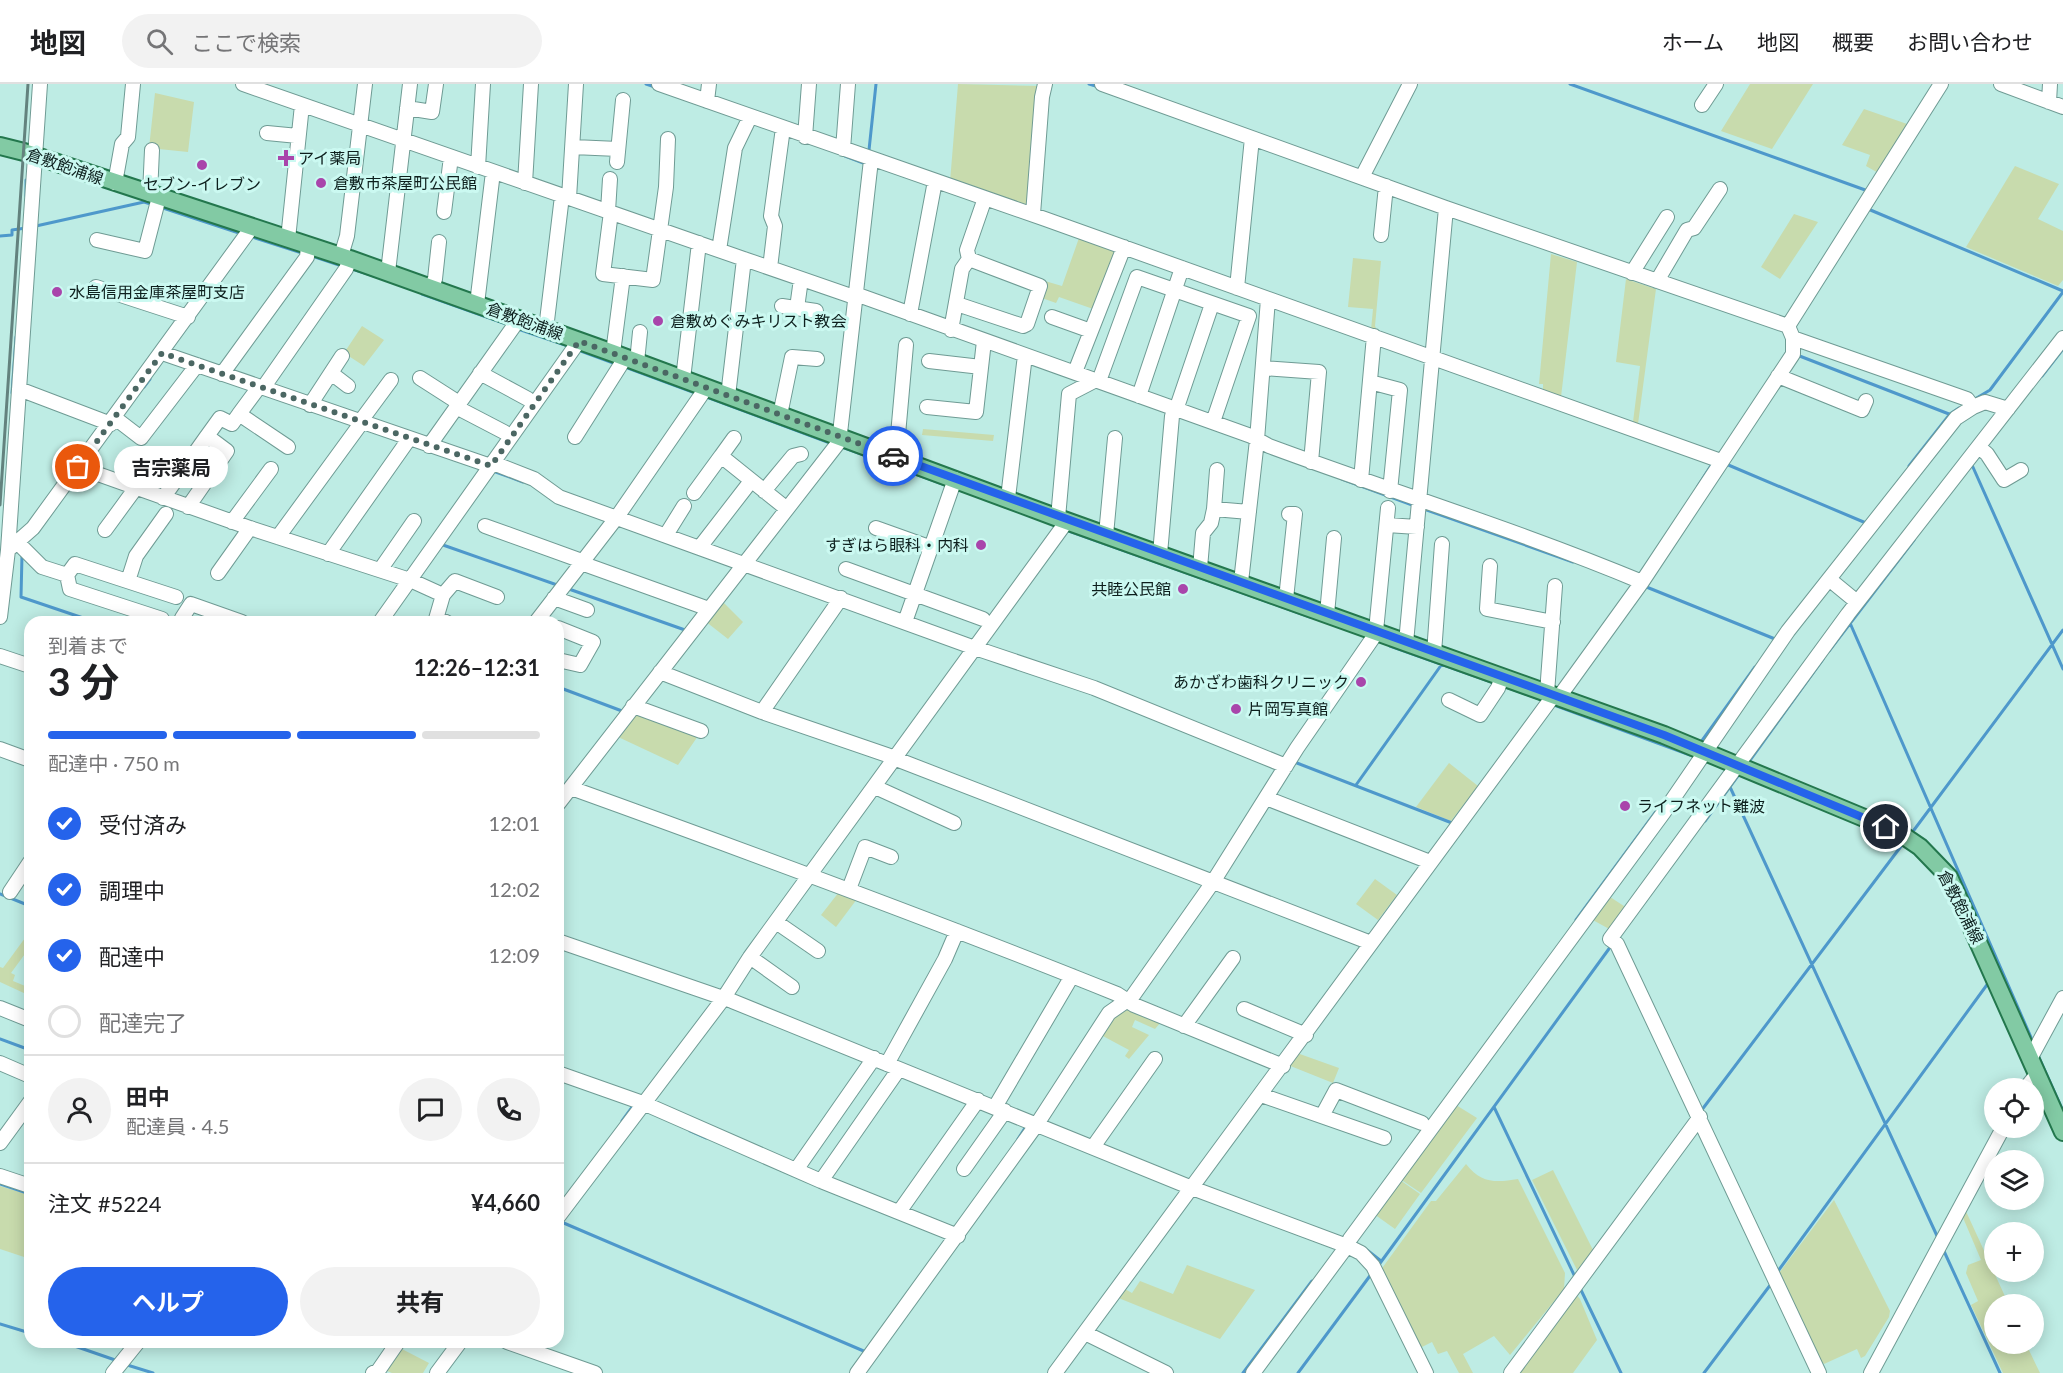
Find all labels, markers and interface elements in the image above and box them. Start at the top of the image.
search box [122,14,542,68]
text: 地図 [30,25,86,59]
icon: search [143,25,176,58]
text: ここで検索 [191,29,301,56]
text: ホーム [1662,29,1724,54]
text: 地図 [1757,29,1799,54]
text: 概要 [1832,29,1874,54]
text: お問い合わせ [1907,29,2033,54]
street label: 倉敷飽浦線 [24,144,106,188]
place label: アイ薬局 [298,148,361,167]
marker: アイ薬局 [279,151,293,165]
marker: セブン-イレブン [195,158,209,172]
place label: 倉敷市茶屋町公民館 [333,173,477,192]
place label: セブン-イレブン [143,174,261,193]
marker: 倉敷市茶屋町公民館 [314,176,328,190]
place label: 水島信用金庫茶屋町支店 [69,282,245,301]
marker: 水島信用金庫茶屋町支店 [50,285,64,299]
street label: 倉敷飽浦線 [484,298,566,343]
place label: 倉敷めぐみキリスト教会 [670,311,846,330]
marker: 倉敷めぐみキリスト教会 [651,314,665,328]
courier [863,426,923,486]
icon: car [877,440,910,473]
pin [52,441,103,492]
callout: 吉宗薬局 [114,446,228,488]
icon: bag [61,450,94,483]
text: 吉宗薬局 [131,455,211,479]
place label: すぎはら眼科・内科 [825,535,969,554]
marker: すぎはら眼科・内科 [974,538,988,552]
place label: 共睦公民館 [1091,579,1171,598]
marker: 共睦公民館 [1176,582,1190,596]
text: 到着まで [48,633,128,657]
text: 12:26–12:31 [414,654,540,681]
text: 3 分 [48,658,119,704]
place label: あかざわ歯科クリニック [1173,672,1349,691]
marker: あかざわ歯科クリニック [1354,675,1368,689]
place label: 片岡写真館 [1248,699,1328,718]
marker: 片岡写真館 [1229,702,1243,716]
text: 配達中 · 750 m [48,751,180,775]
place label: ライフネット難波 [1637,796,1765,815]
marker: ライフネット難波 [1618,799,1632,813]
pin [1860,801,1911,852]
icon: check [48,807,81,840]
icon: home [1869,810,1902,843]
text: 受付済み [99,811,187,838]
text: 12:01 [489,811,540,835]
street label: 倉敷飽浦線 [1935,867,1988,947]
icon: check [48,873,81,906]
text: 調理中 [99,877,165,904]
text: 12:02 [489,877,540,901]
icon: check [48,939,81,972]
text: 配達中 [99,943,165,970]
text: 12:09 [489,943,540,967]
text: 配達完了 [99,1009,187,1036]
button: person [48,1078,111,1141]
button: chat [399,1078,462,1141]
button: phone [477,1078,540,1141]
map controls [1984,1078,2044,1354]
button: locate [1984,1078,2044,1138]
text: 田中 [126,1083,170,1110]
text: 配達員 · 4.5 [126,1114,229,1138]
button: layers [1984,1150,2044,1210]
text: ¥4,660 [471,1189,540,1216]
text: 注文 #5224 [48,1190,161,1217]
button: + [1984,1222,2044,1282]
button: ヘルプ [48,1267,288,1336]
button: 共有 [300,1267,540,1336]
button: − [1984,1294,2044,1354]

